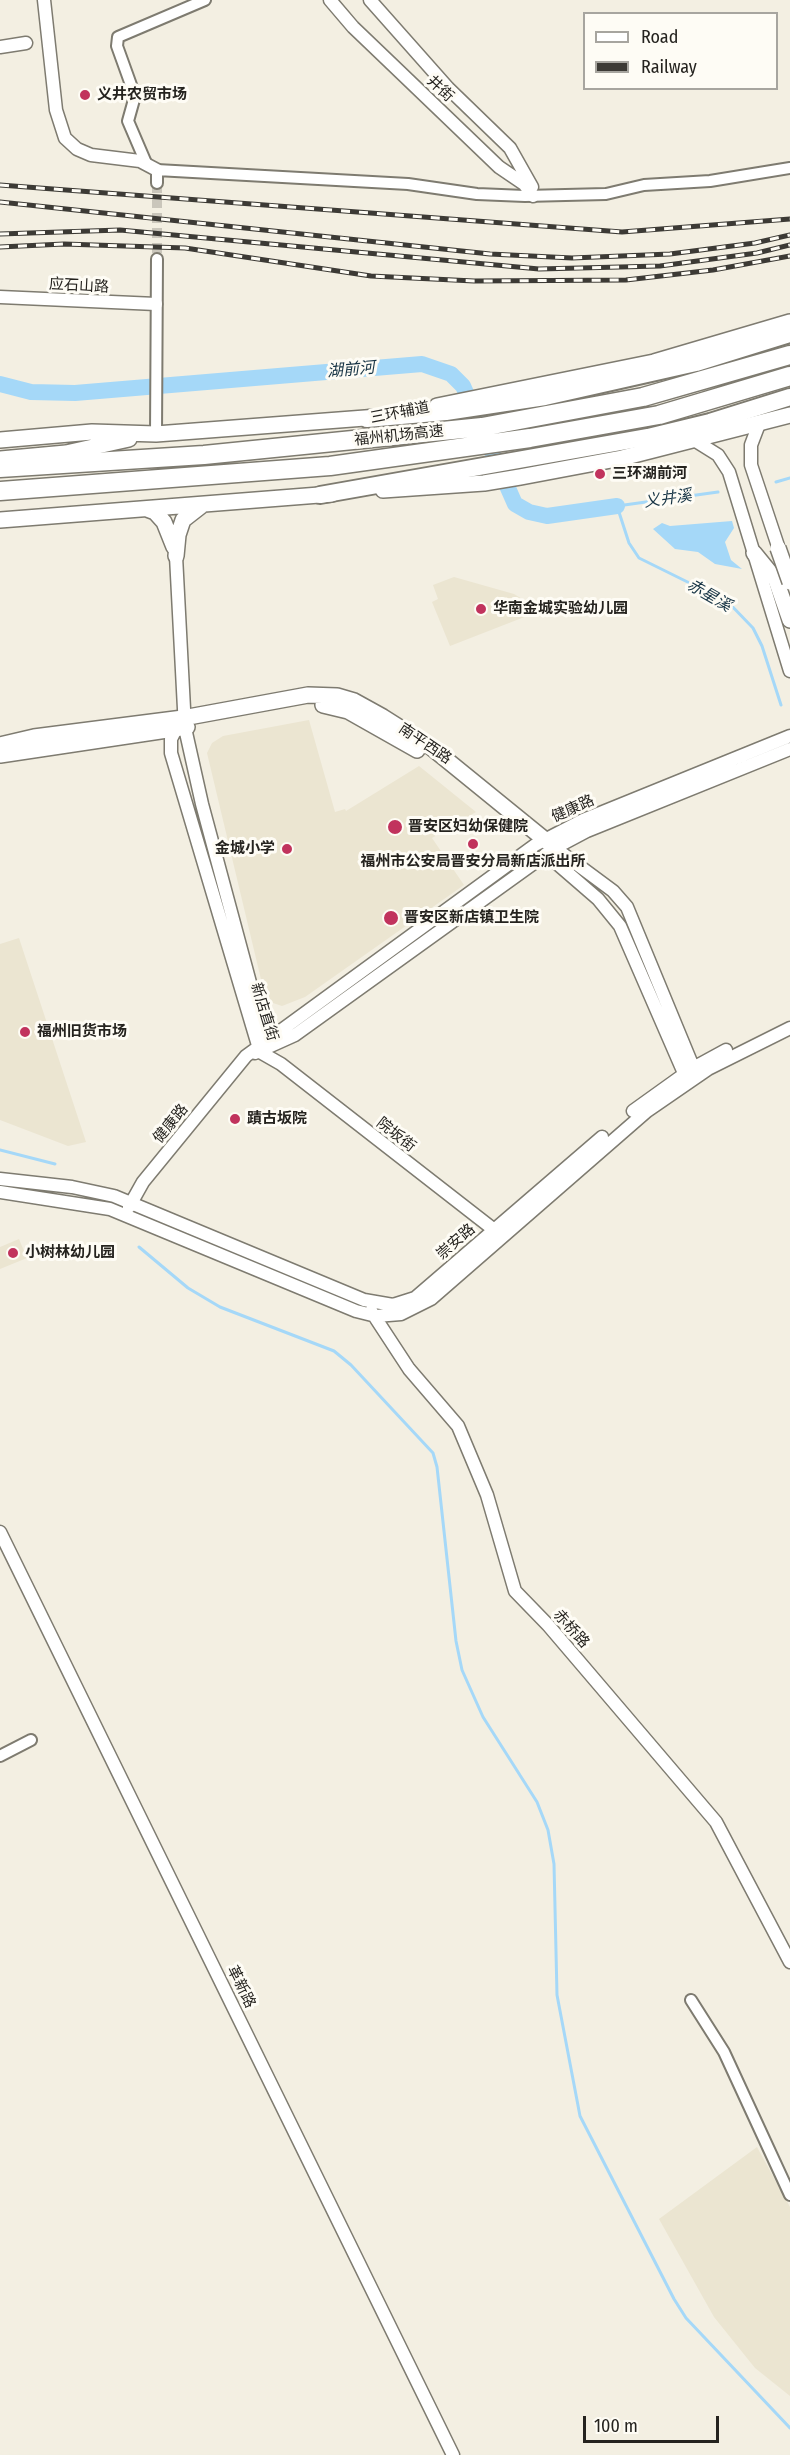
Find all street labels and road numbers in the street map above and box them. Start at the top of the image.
street label: 井街 [423,72,457,106]
street label: 应石山路 [49,275,109,297]
street label: 三环辅道 [369,398,431,428]
street label: 福州机场高速 [353,422,445,450]
street label: 南平西路 [395,720,455,768]
street label: 健康路 [549,792,597,826]
street label: 新店直街 [247,981,281,1043]
street label: 健康路 [150,1101,192,1147]
street label: 院坂街 [373,1114,419,1156]
street label: 崇安路 [433,1220,479,1264]
street label: 赤桥路 [549,1606,593,1652]
street label: 革新路 [223,1963,259,2011]

